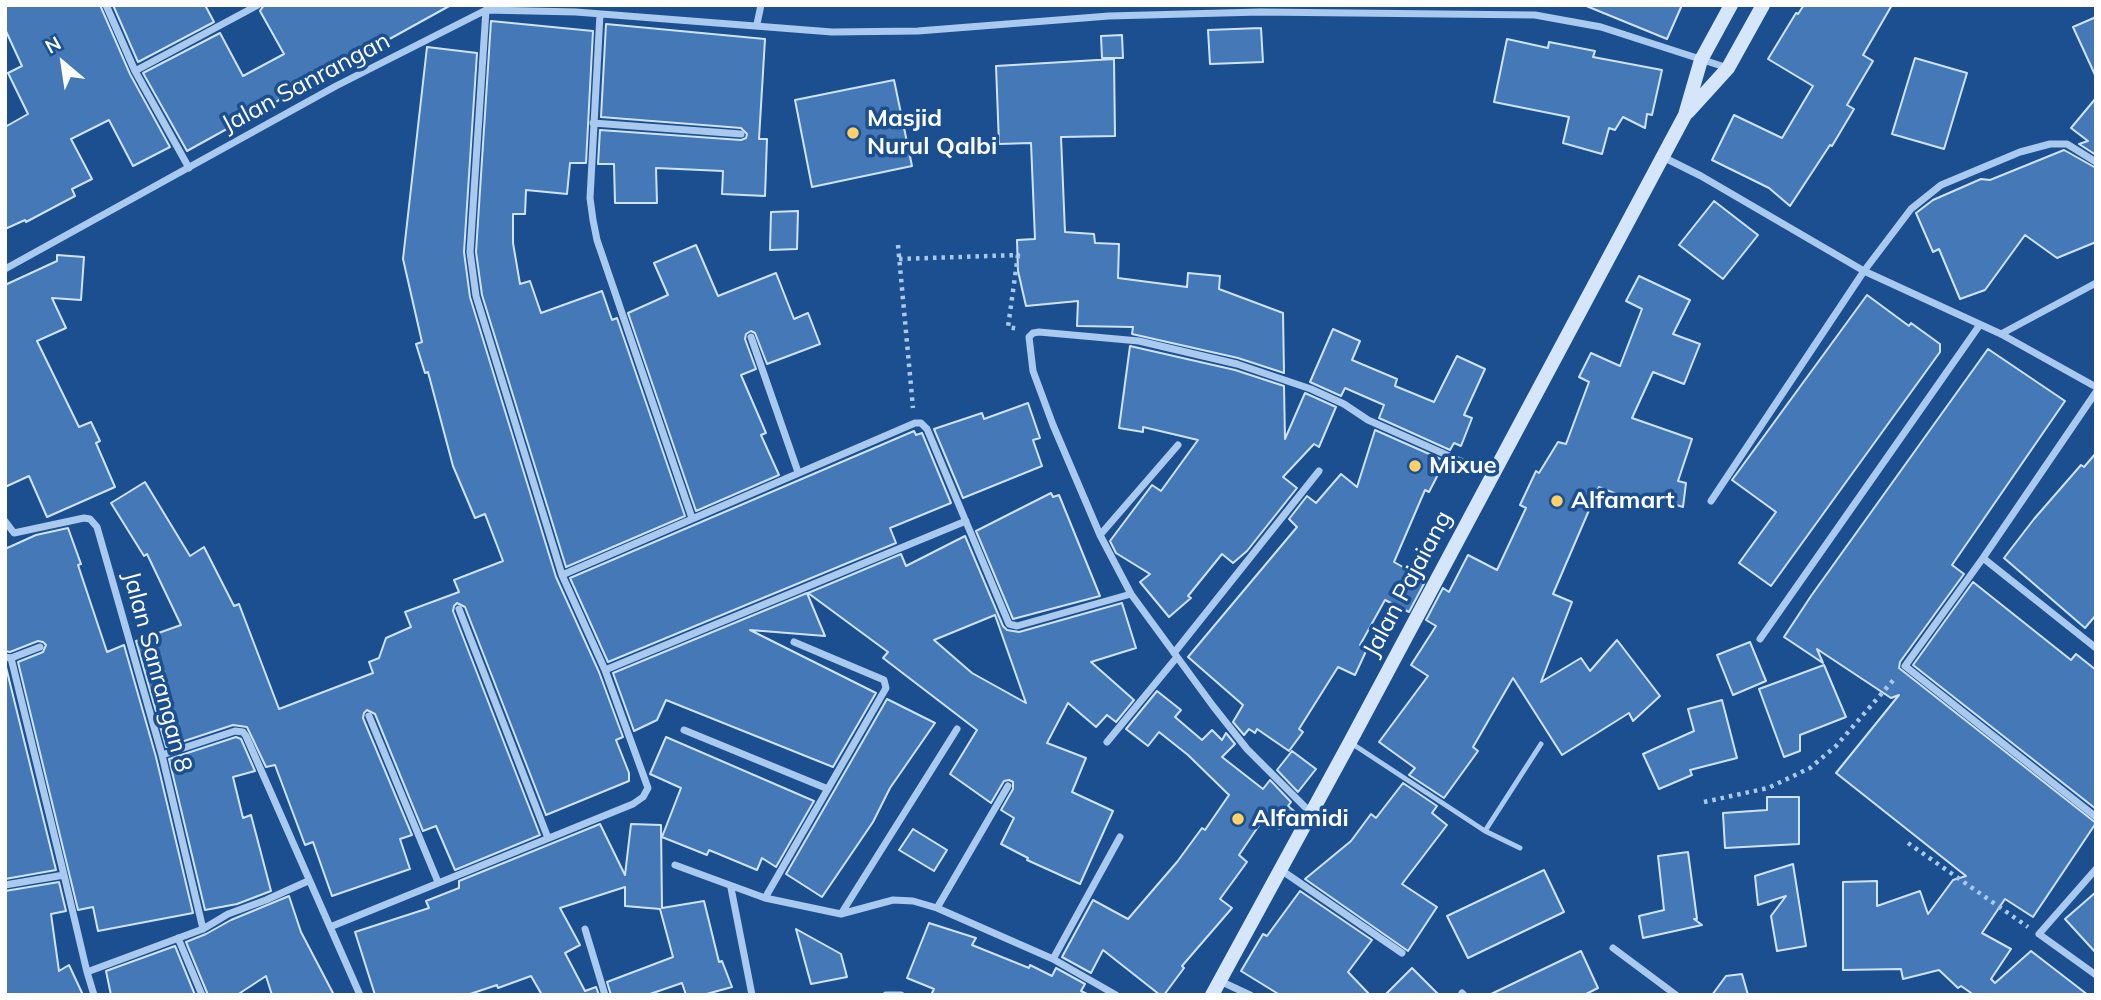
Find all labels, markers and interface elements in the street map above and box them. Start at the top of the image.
street label: Jalan Sanrangan [217,27,395,139]
north arrow [28,28,98,98]
text: N [41,31,65,59]
place label: Masjid Nurul Qalbi [867,105,997,161]
marker: Masjid Nurul Qalbi [845,125,861,141]
place label: Mixue [1429,452,1497,480]
marker: Mixue [1407,458,1423,474]
place label: Alfamart [1571,487,1675,515]
marker: Alfamart [1549,493,1565,509]
street label: Jalan Pajaiang [1358,506,1458,662]
street label: Jalan Sanrangan 8 [116,568,198,776]
place label: Alfamidi [1252,805,1349,833]
marker: Alfamidi [1230,811,1246,827]

